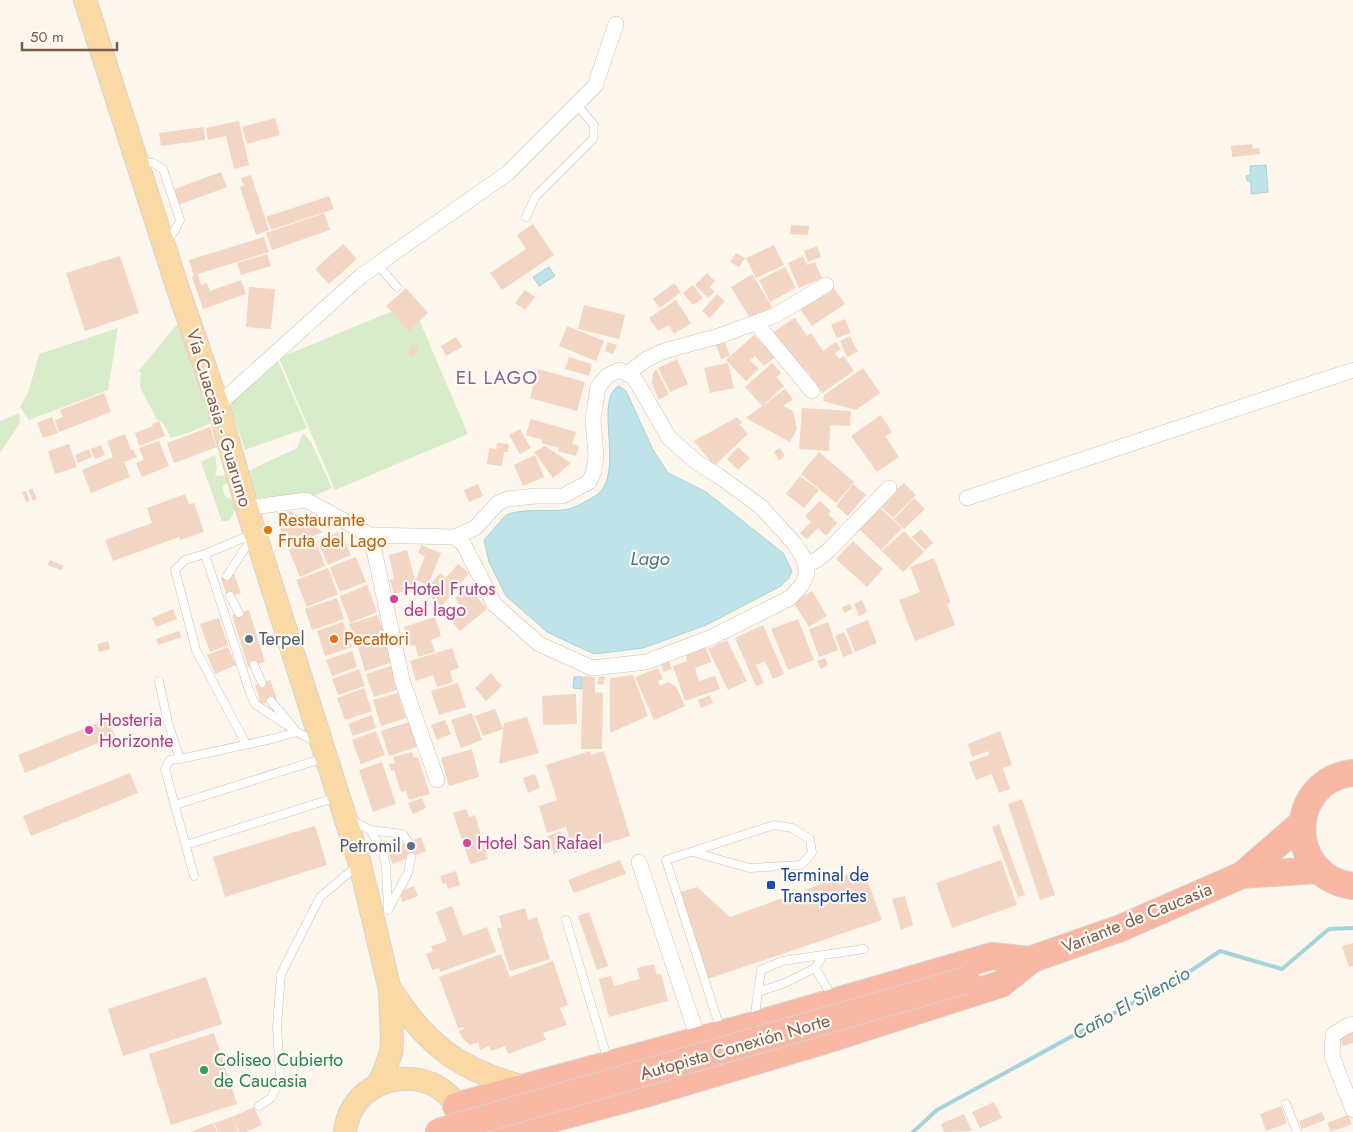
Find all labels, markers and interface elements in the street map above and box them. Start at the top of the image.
scale bar [22,20,118,52]
text: 50 m [30,26,64,48]
street label: Vía Cuacasia - Guarumo [180,326,259,510]
district label: EL LAGO [456,364,538,391]
place label: Restaurante Fruta del Lago [278,507,387,554]
marker: Restaurante Fruta del Lago [262,524,274,536]
water label: Lago [630,545,670,572]
place label: Hotel Frutos del lago [404,576,496,623]
marker: Hotel Frutos del lago [388,593,400,605]
place label: Terpel [259,626,305,652]
place label: Pecattori [344,626,409,652]
marker: Terpel [243,633,255,645]
marker: Pecattori [328,633,340,645]
place label: Hosteria Horizonte [99,707,173,754]
marker: Hosteria Horizonte [83,724,95,736]
place label: Hotel San Rafael [477,830,602,856]
place label: Petromil [339,833,401,859]
marker: Hotel San Rafael [461,837,473,849]
marker: Petromil [405,840,417,852]
place label: Terminal de Transportes [781,862,869,909]
street label: Variante de Caucasia [1058,876,1216,960]
marker: Terminal de Transportes [765,879,777,891]
water label: Caño El Silencio [1067,960,1195,1046]
street label: Autopista Conexión Norte [637,1007,833,1087]
place label: Coliseo Cubierto de Caucasia [214,1047,343,1094]
marker: Coliseo Cubierto de Caucasia [198,1064,210,1076]

